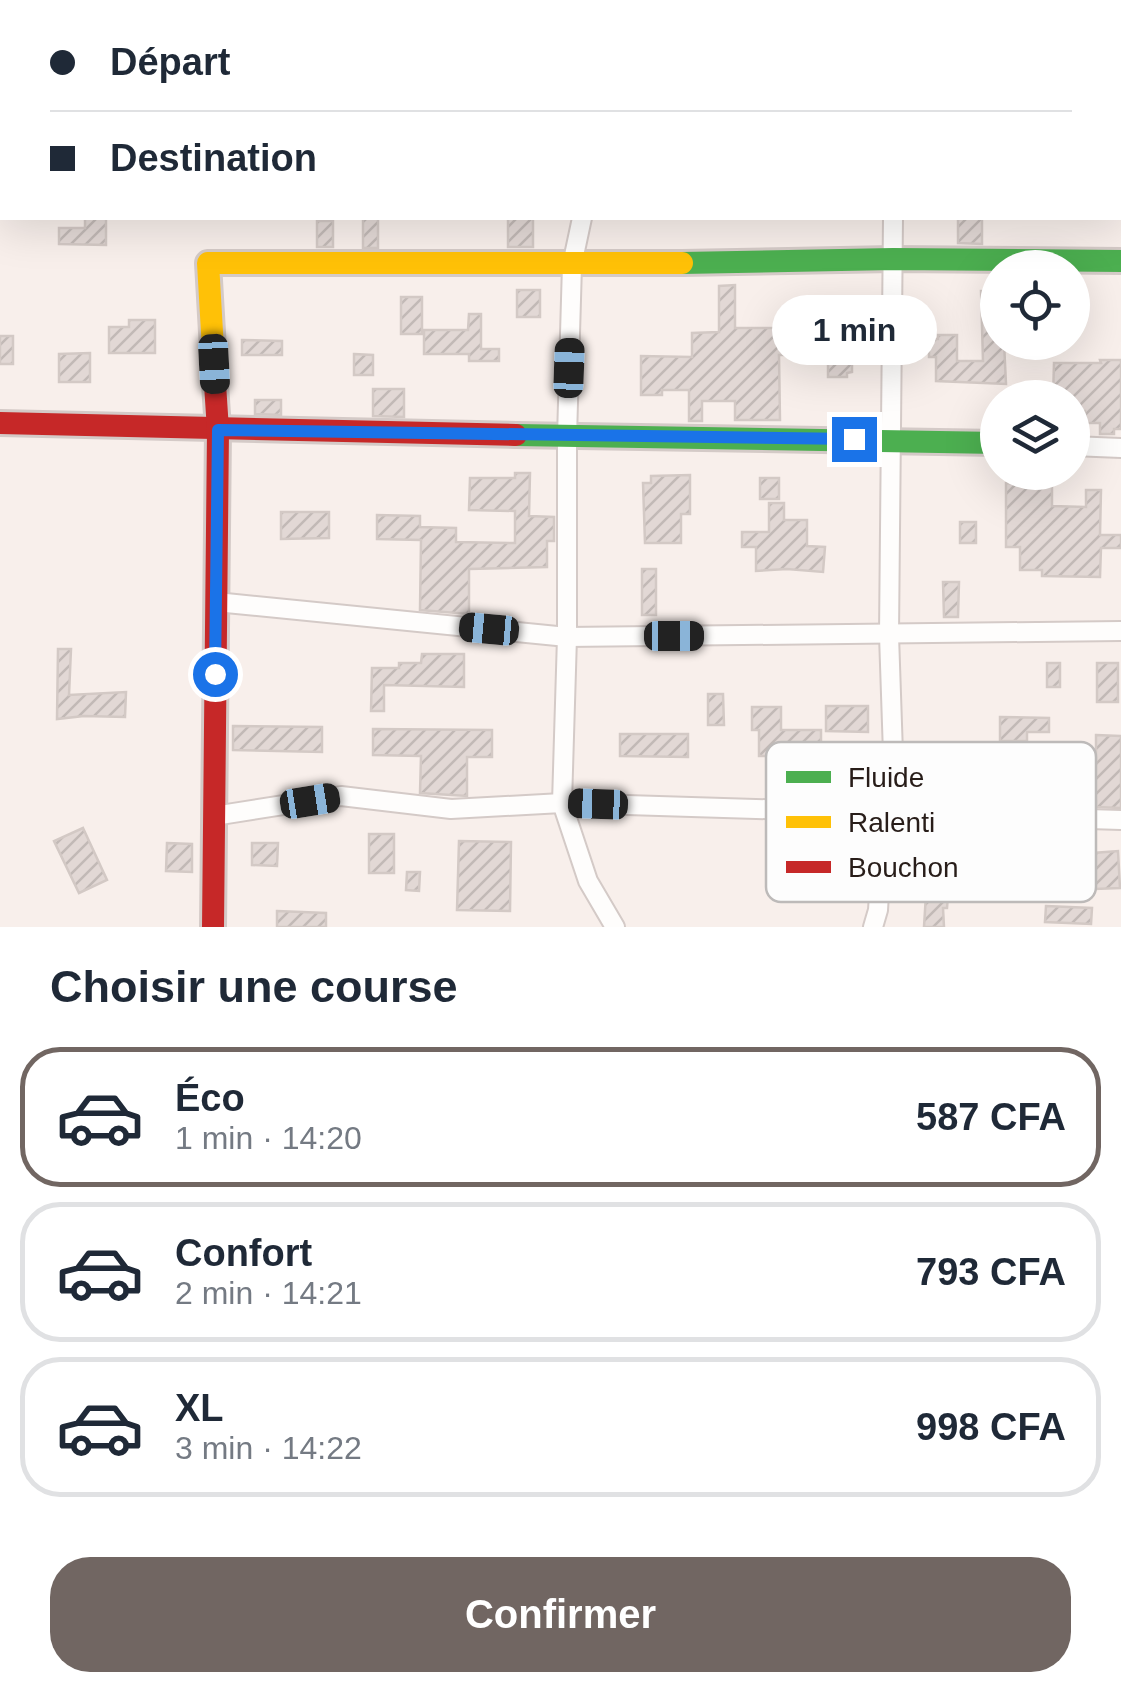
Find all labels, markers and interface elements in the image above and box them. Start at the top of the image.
text: Départ [110,41,230,83]
text: Destination [110,137,317,179]
map controls [980,250,1090,490]
button: locate [980,250,1090,360]
callout: 1 min [772,294,936,364]
text: 1 min [813,312,896,348]
car [197,333,231,395]
car [553,337,585,399]
button: layers [980,380,1090,490]
route end [832,417,877,462]
car [458,611,520,647]
car [644,621,704,651]
route start [193,652,238,697]
legend [766,742,1096,902]
text: Fluide [848,762,924,793]
car [278,781,342,821]
car [567,788,629,820]
text: Ralenti [848,807,935,838]
text: Bouchon [848,852,959,883]
text: Choisir une course [50,961,458,1012]
icon: car [55,1072,145,1162]
text: Éco [175,1077,245,1119]
text: 587 CFA [916,1096,1066,1138]
text: 1 min · 14:20 [175,1120,362,1156]
icon: car [55,1227,145,1317]
text: Confort [175,1232,312,1274]
text: 793 CFA [916,1251,1066,1293]
text: 2 min · 14:21 [175,1275,362,1311]
icon: car [55,1382,145,1472]
text: XL [175,1387,224,1429]
text: 998 CFA [916,1406,1066,1448]
text: 3 min · 14:22 [175,1430,362,1466]
button: Confirmer [50,1557,1071,1672]

